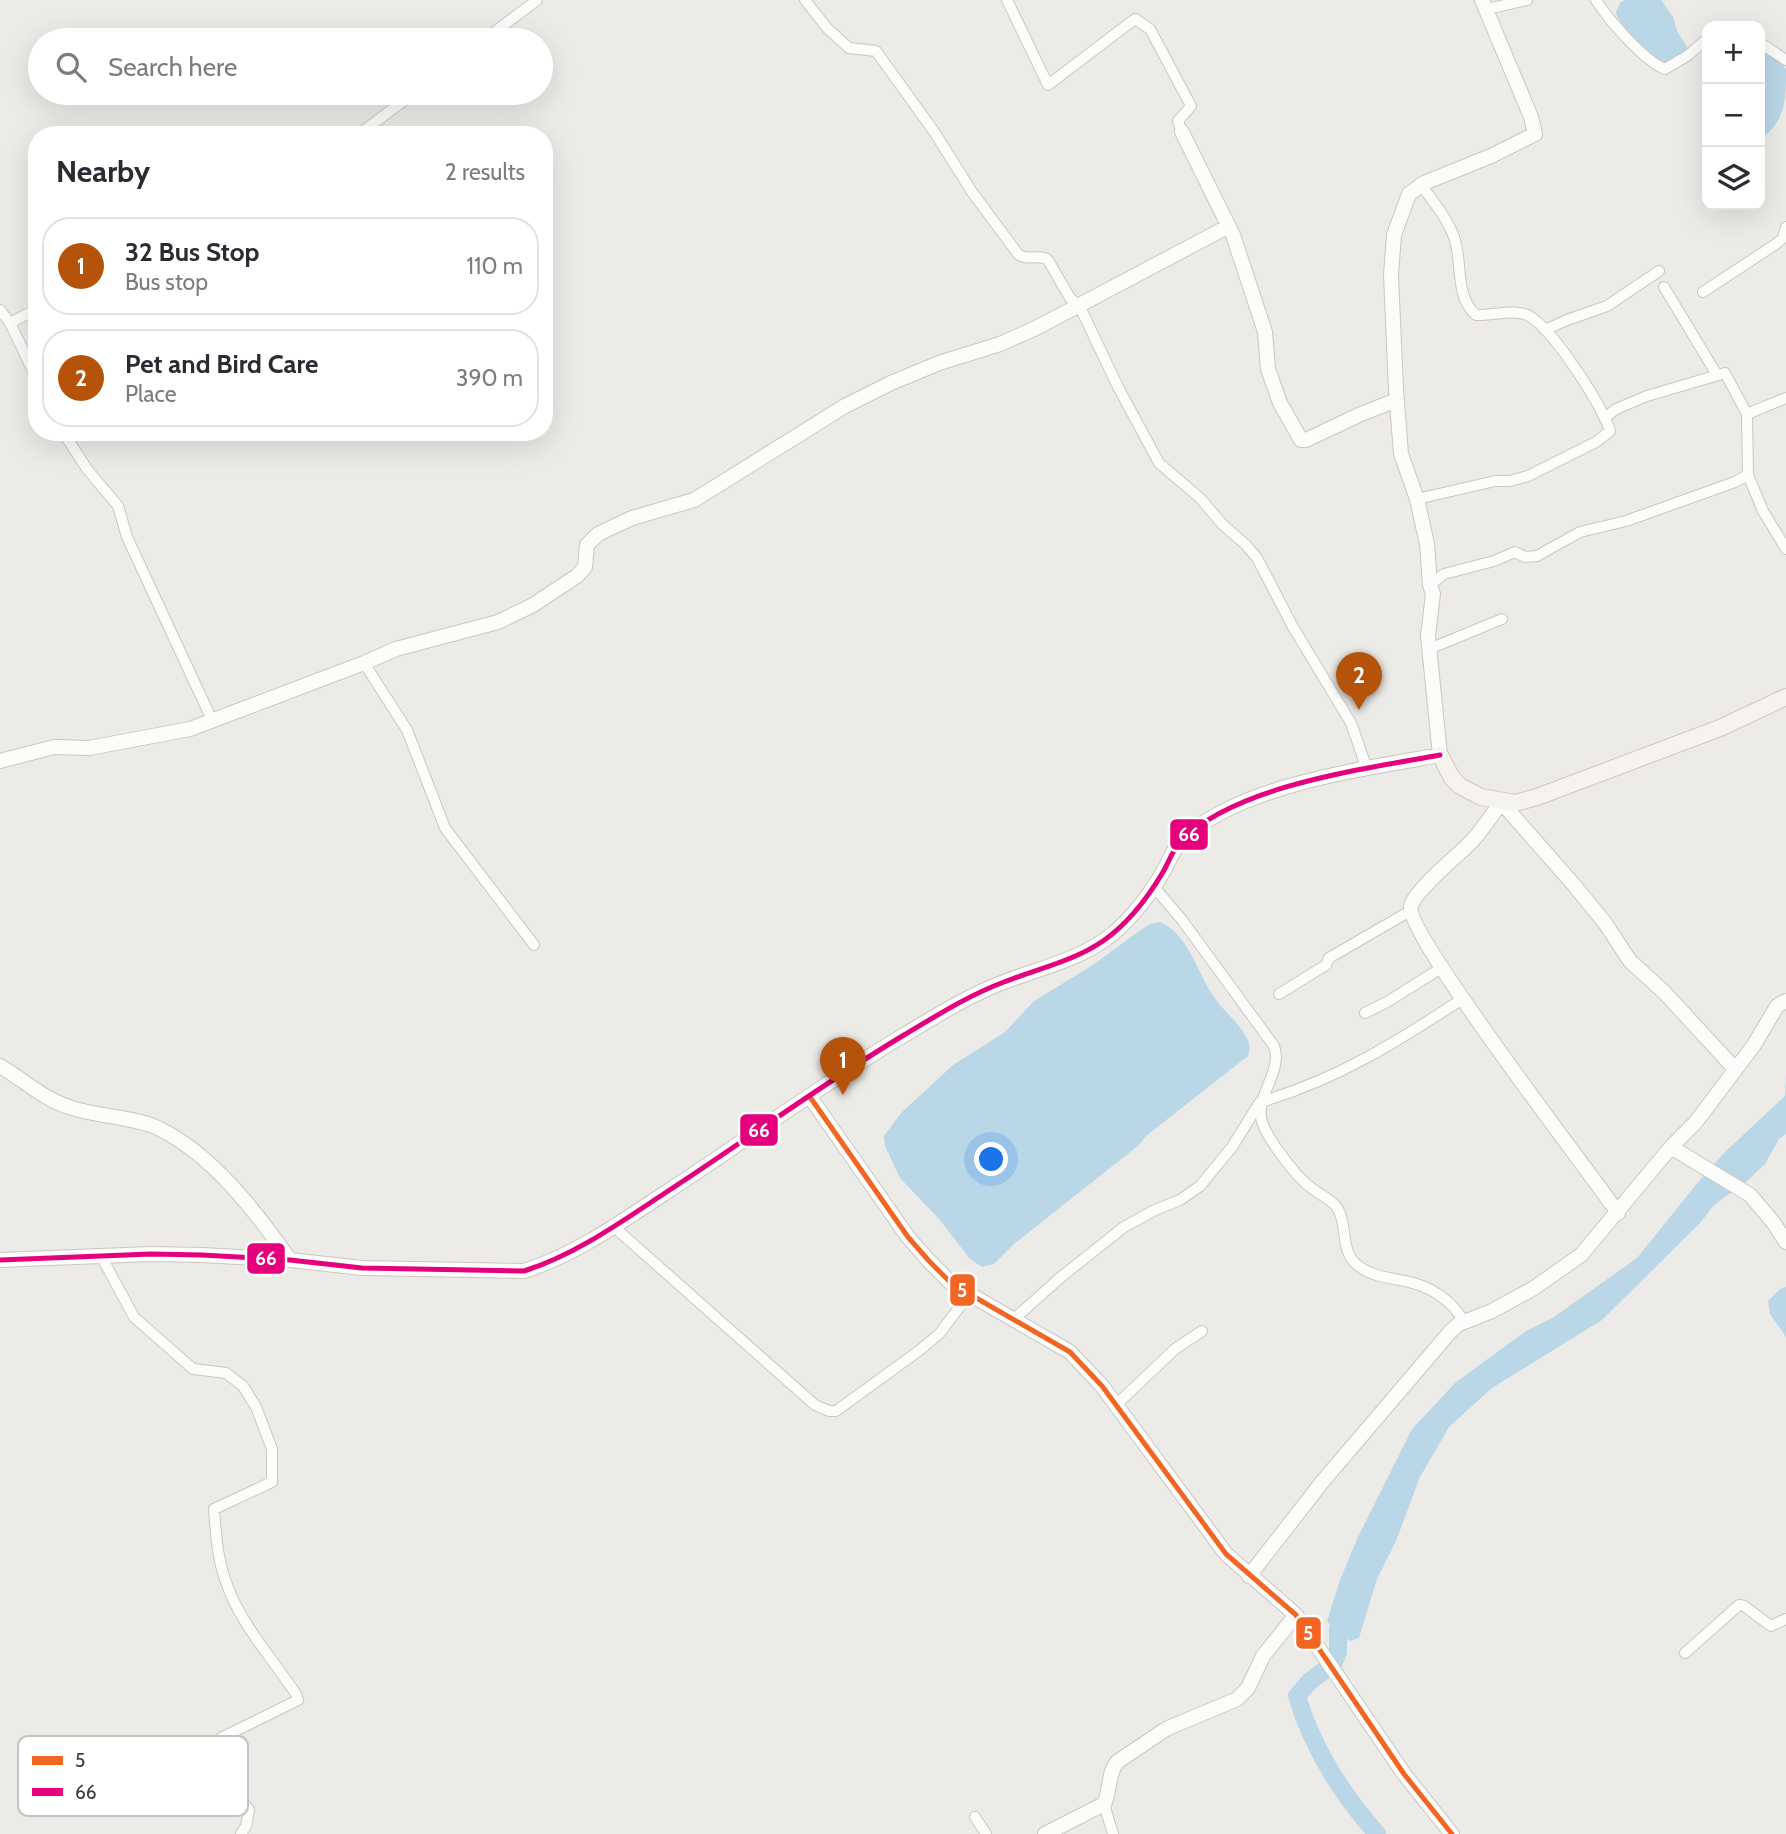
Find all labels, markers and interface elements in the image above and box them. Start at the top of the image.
map controls [1702,21,1765,210]
button: + [1702,21,1765,84]
search box [28,28,553,105]
icon: search [52,48,90,86]
text: Search here [108,51,237,83]
button: − [1702,84,1765,147]
button: layers [1702,147,1765,210]
text: Nearby [56,153,150,190]
text: 2 results [445,158,525,186]
text: 32 Bus Stop [125,236,259,268]
text: 1 [77,252,85,280]
text: 110 m [467,252,523,280]
text: Bus stop [125,268,208,296]
text: Pet and Bird Care [125,348,318,380]
text: 2 [75,364,87,392]
text: 390 m [456,364,523,392]
text: Place [125,380,177,408]
pin: 2 [1336,652,1382,710]
line badge: 66 [1169,818,1209,851]
text: 66 [1178,823,1200,846]
pin: 1 [820,1037,866,1095]
line badge: 66 [739,1113,779,1147]
text: 66 [748,1119,770,1142]
your location [974,1142,1008,1176]
line badge: 66 [246,1242,286,1275]
text: 66 [255,1247,277,1270]
line badge: 5 [949,1273,976,1307]
text: 5 [957,1279,967,1302]
line badge: 5 [1295,1616,1322,1650]
text: 5 [1303,1622,1313,1645]
legend [18,1736,248,1816]
text: 5 [75,1749,85,1772]
text: 66 [75,1781,97,1804]

